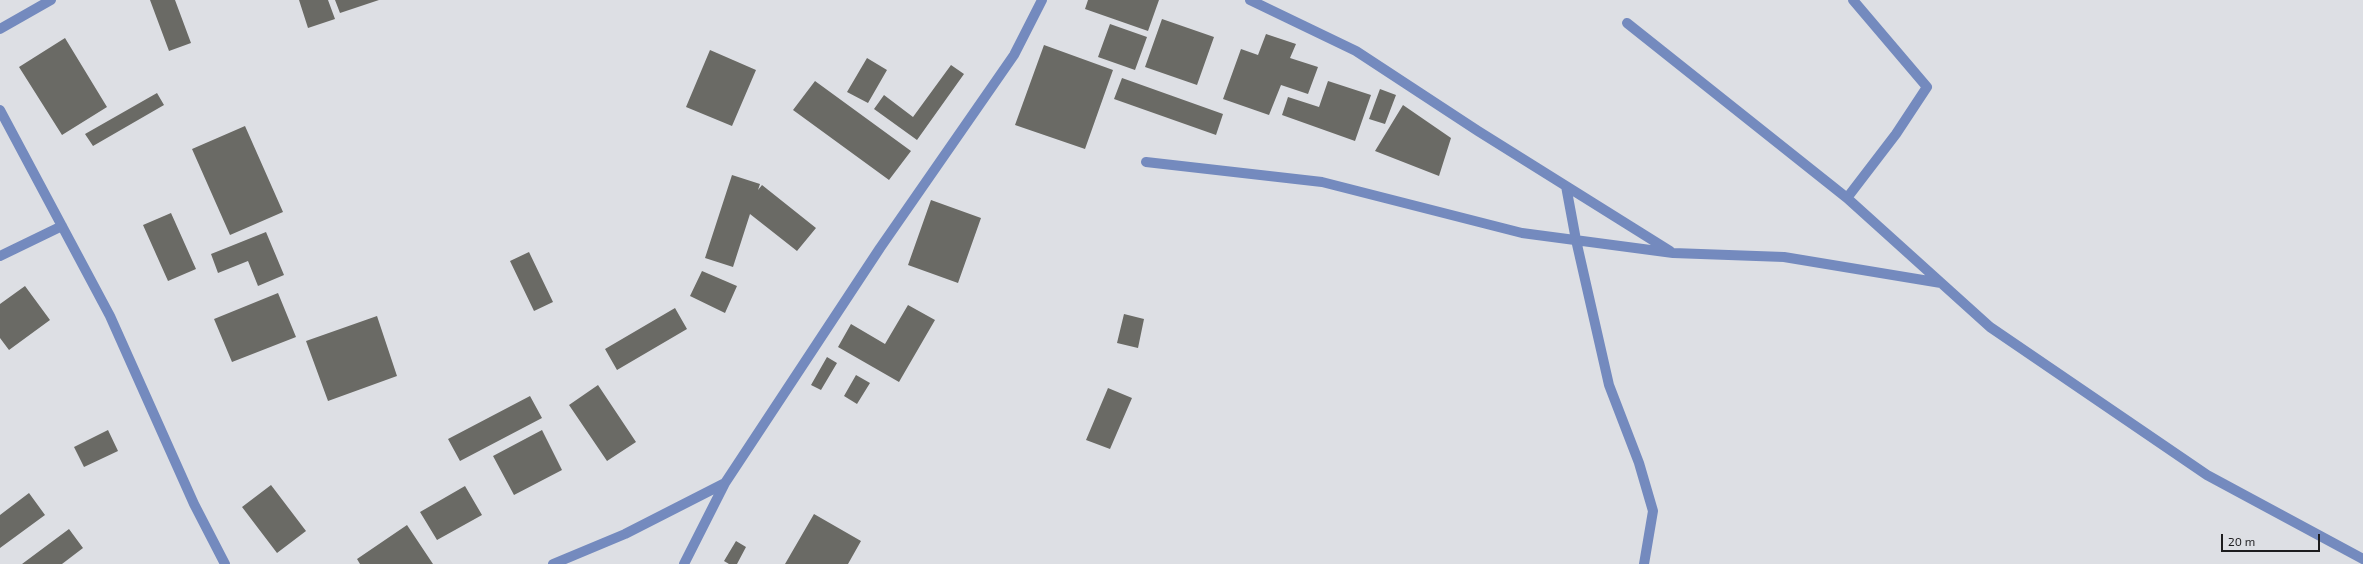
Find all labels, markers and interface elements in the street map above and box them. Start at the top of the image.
scale bar [2223,526,2322,552]
text: 20 m [2228,534,2255,548]

